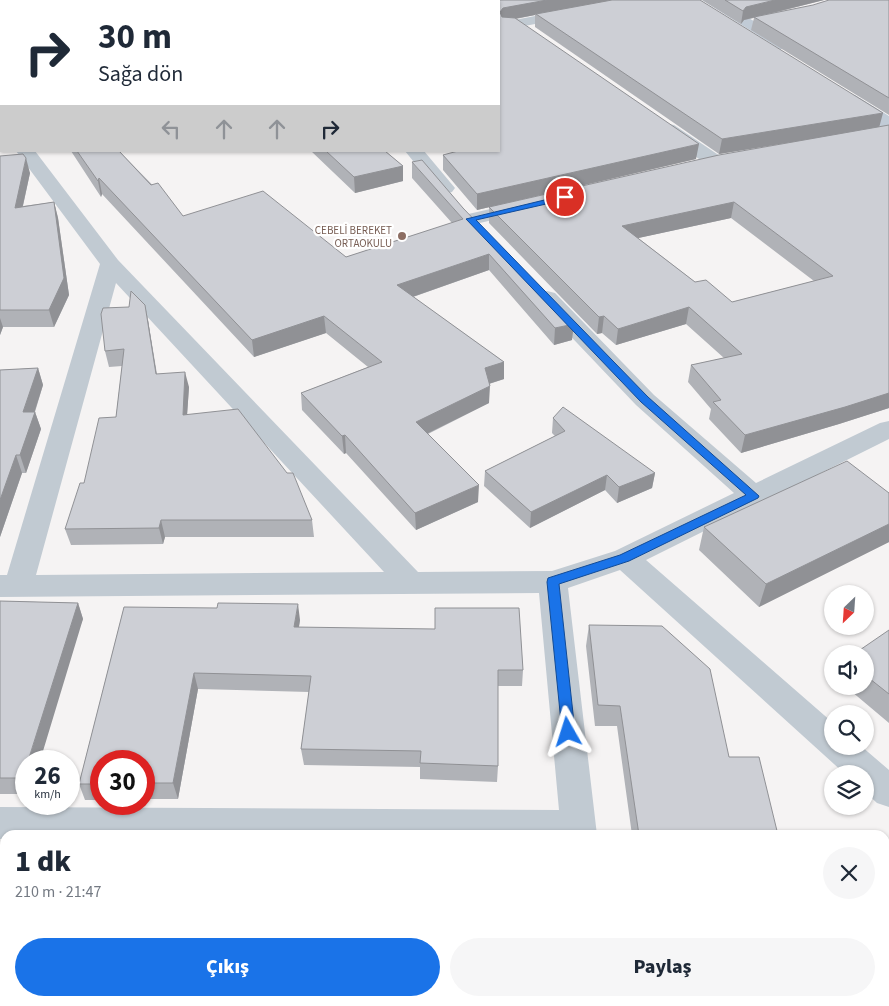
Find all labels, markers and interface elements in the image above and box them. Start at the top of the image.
text: 30 m [98,12,172,62]
icon: right [15,20,80,85]
text: Sağa dön [98,58,183,90]
icon: left [157,115,185,143]
icon: ahead [210,115,238,143]
icon: ahead [263,115,291,143]
icon: right [316,115,344,143]
pin [544,176,586,218]
icon: arrive [551,183,579,211]
place label: CEBELİ BEREKET ORTAOKULU [315,223,392,251]
marker: CEBELİ BEREKET ORTAOKULU [396,230,408,242]
north arrow [824,585,874,635]
map controls [824,585,874,815]
button: sound [824,645,874,695]
position arrow [541,705,593,757]
button: search [824,705,874,755]
speed limit sign: 30 [90,750,155,815]
text: 26 [34,758,61,794]
button: layers [824,765,874,815]
text: km/h [34,786,61,803]
text: 1 dk [15,840,71,883]
button: close [823,847,875,899]
text: 210 m · 21:47 [15,881,102,903]
button: Çıkış [15,938,440,996]
button: Paylaş [450,938,875,996]

